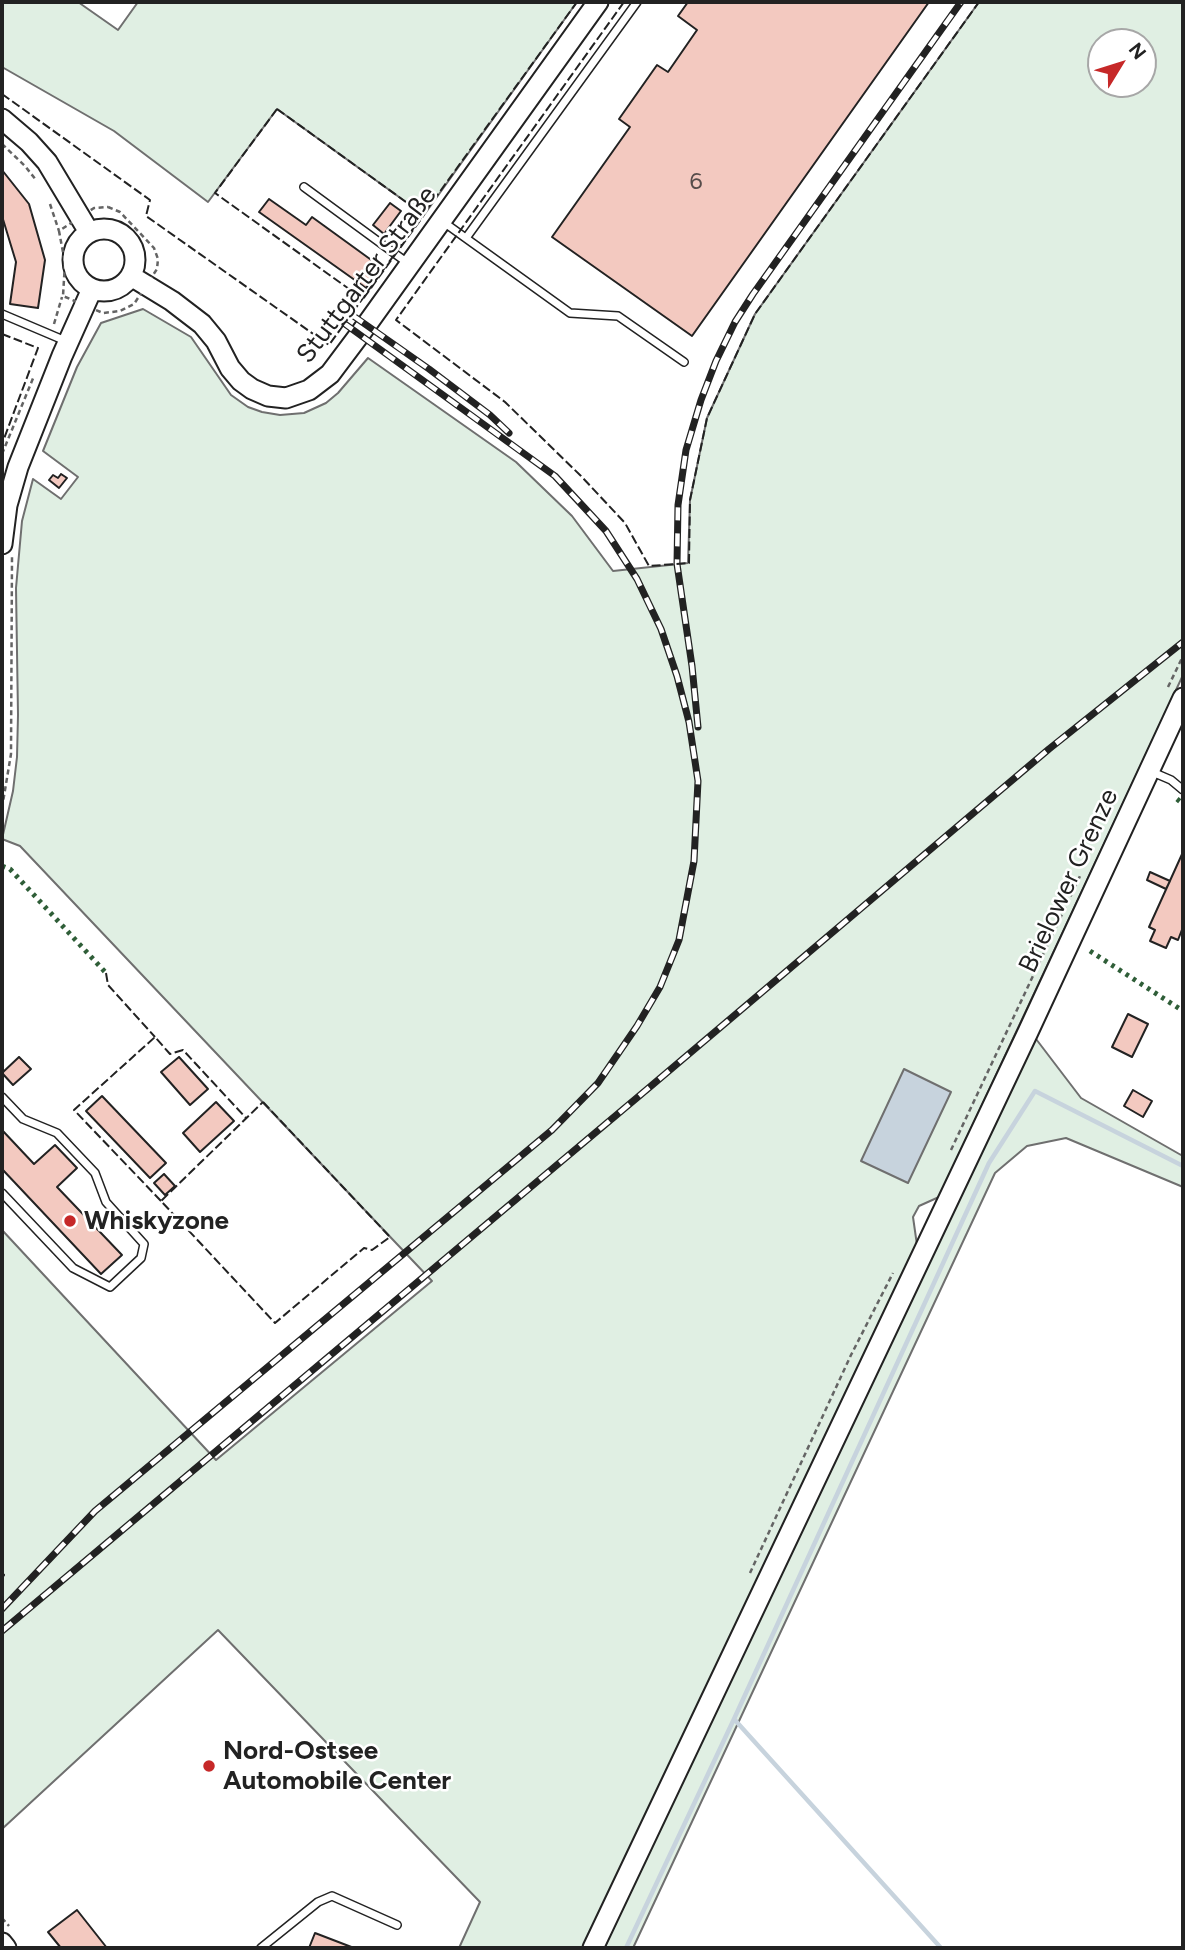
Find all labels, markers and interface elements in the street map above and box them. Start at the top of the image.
north arrow [1087,28,1157,98]
text: N [1124,38,1151,64]
house number: 6 [689,168,703,196]
street label: Stuttgarter Straße [290,181,444,369]
street label: Brielower Grenze [1013,784,1125,978]
place label: Whiskyzone [84,1205,229,1237]
marker: Whiskyzone [62,1213,78,1229]
place label: Nord-Ostsee Automobile Center [223,1735,451,1796]
marker: Nord-Ostsee Automobile Center [201,1758,217,1774]

